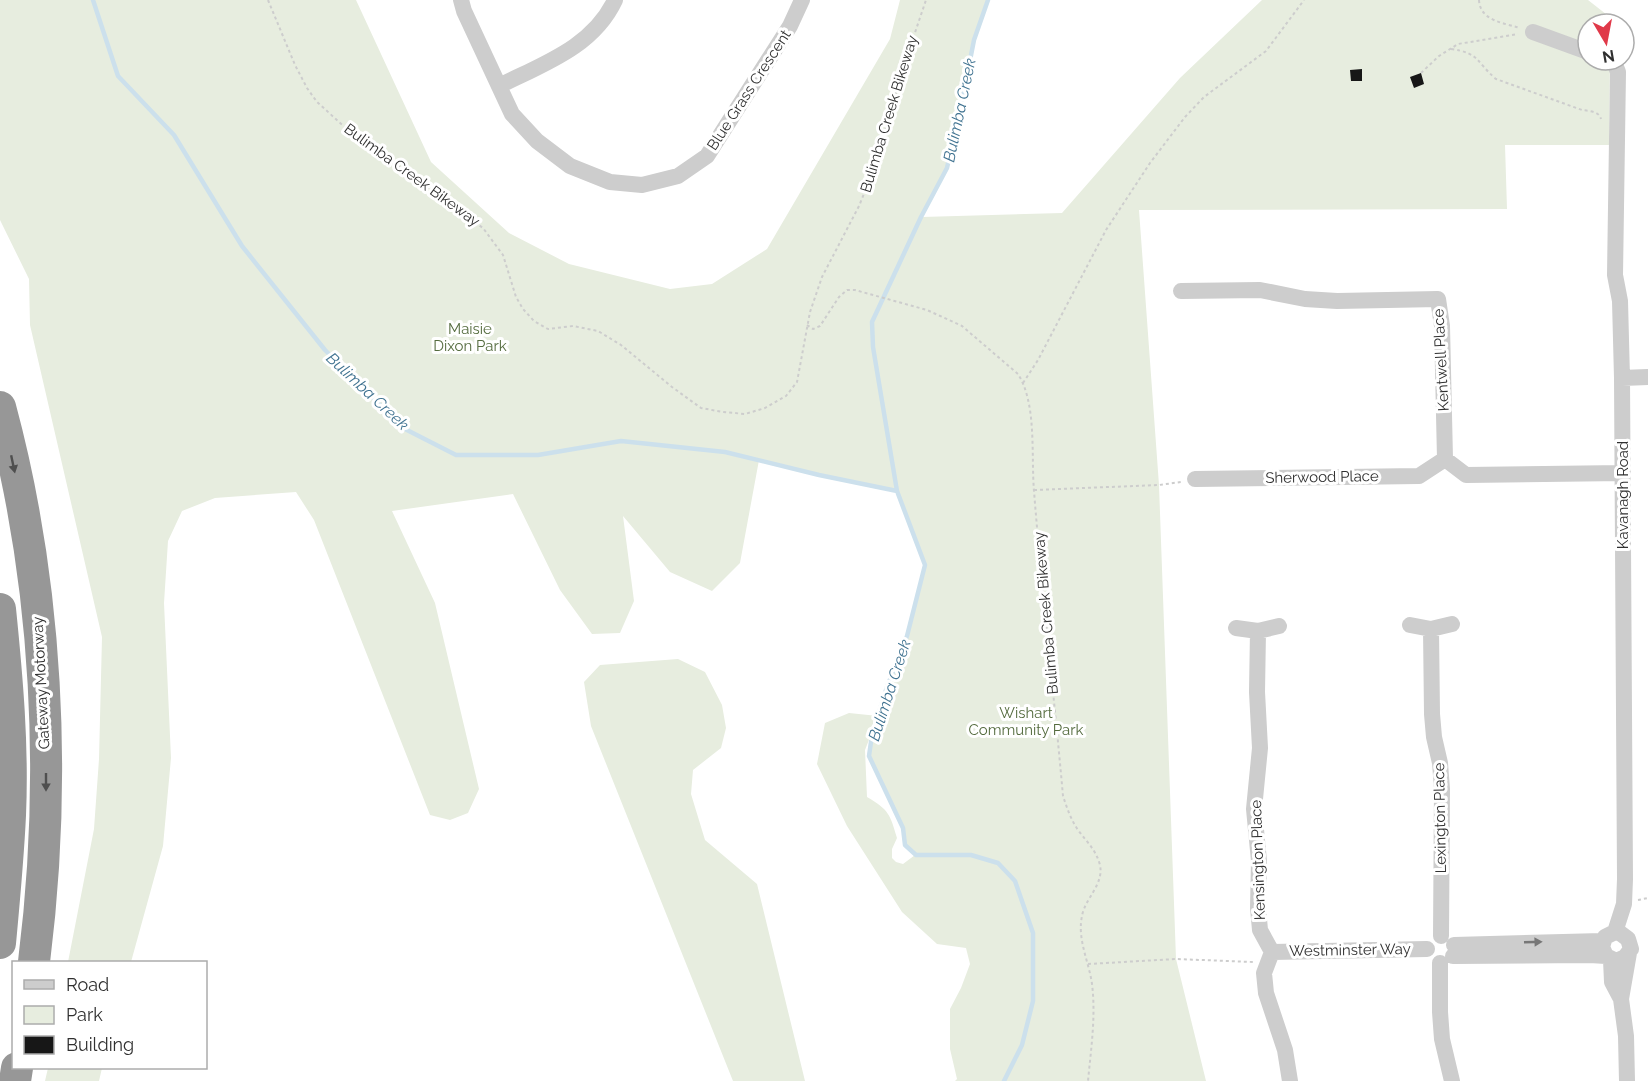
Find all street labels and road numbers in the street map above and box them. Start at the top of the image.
street label: Blue Grass Crescent [703,26,795,154]
street label: Bulimba Creek Bikeway [856,33,922,195]
street label: Bulimba Creek Bikeway [341,120,483,230]
street label: Kentwell Place [1429,308,1453,412]
street label: Kavanagh Road [1614,441,1632,549]
street label: Sherwood Place [1265,467,1379,487]
street label: Bulimba Creek Bikeway [1030,531,1062,695]
street label: Gateway Motorway [29,616,53,750]
street label: Lexington Place [1430,762,1450,874]
street label: Kensington Place [1247,799,1269,920]
street label: Westminster Way [1289,940,1411,960]

